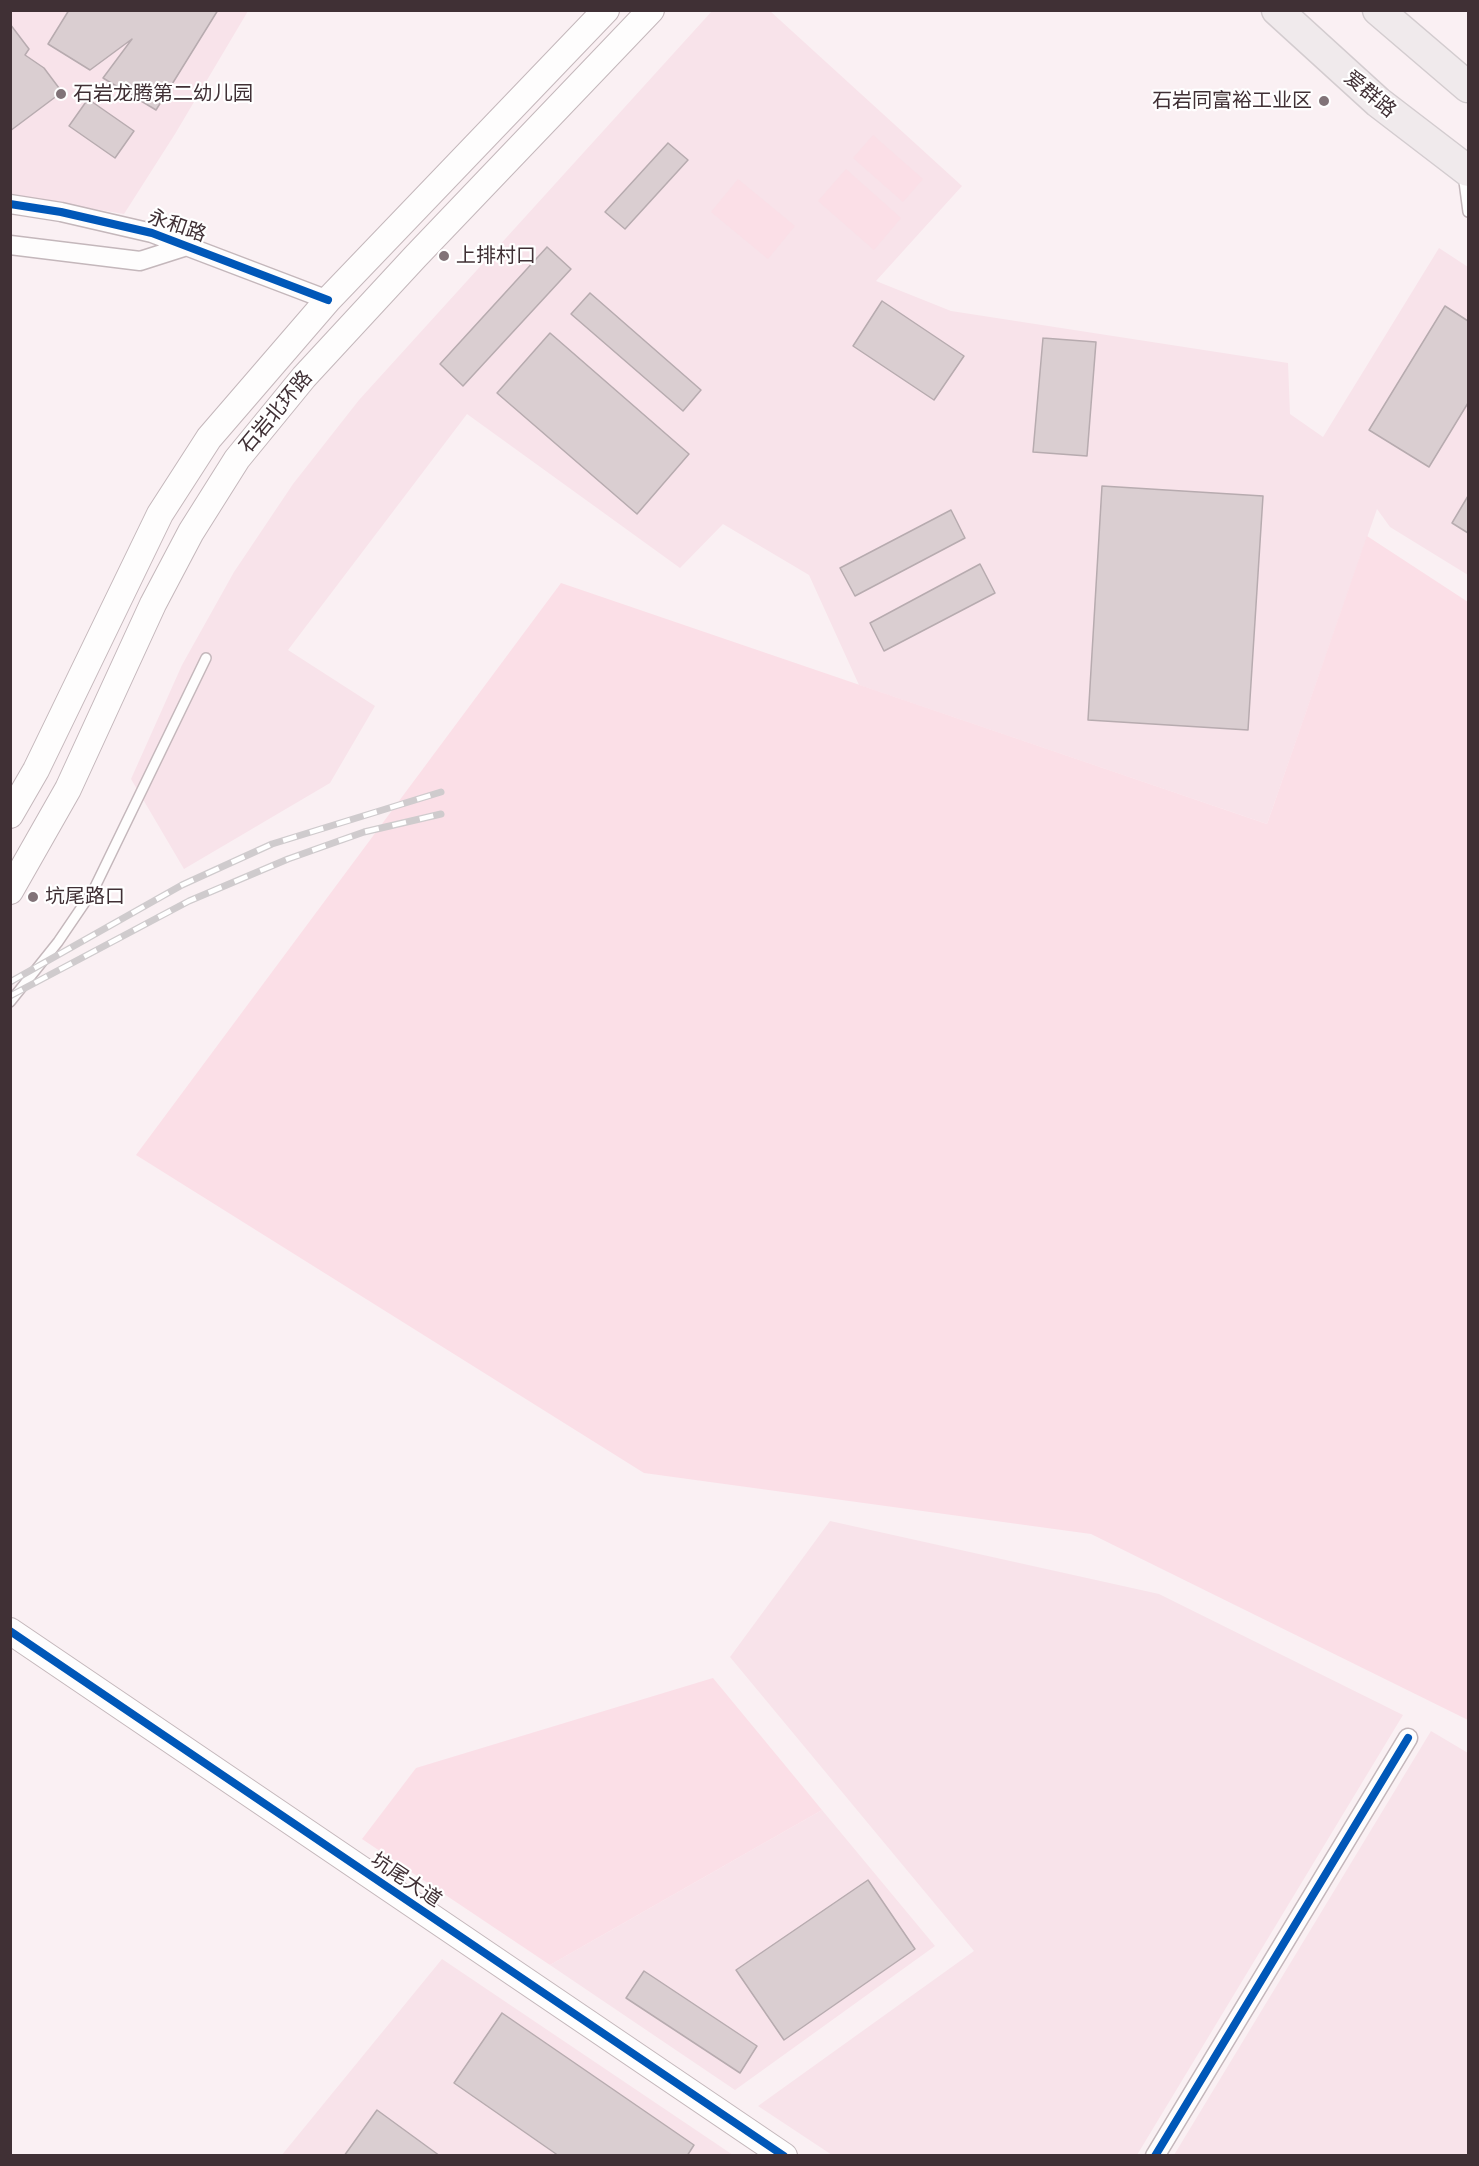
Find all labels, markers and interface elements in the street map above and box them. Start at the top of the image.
street label: 爱群路 [1339,66,1401,122]
place label: 石岩龙腾第二幼儿园 [73,82,253,106]
marker: 石岩龙腾第二幼儿园 [54,87,68,101]
place label: 石岩同富裕工业区 [1152,89,1312,113]
marker: 石岩同富裕工业区 [1317,94,1331,108]
street label: 永和路 [145,205,209,247]
place label: 上排村口 [456,244,536,268]
marker: 上排村口 [437,249,451,263]
street label: 石岩北环路 [235,366,317,458]
place label: 坑尾路口 [45,885,125,909]
marker: 坑尾路口 [26,890,40,904]
street label: 坑尾大道 [366,1848,446,1912]

